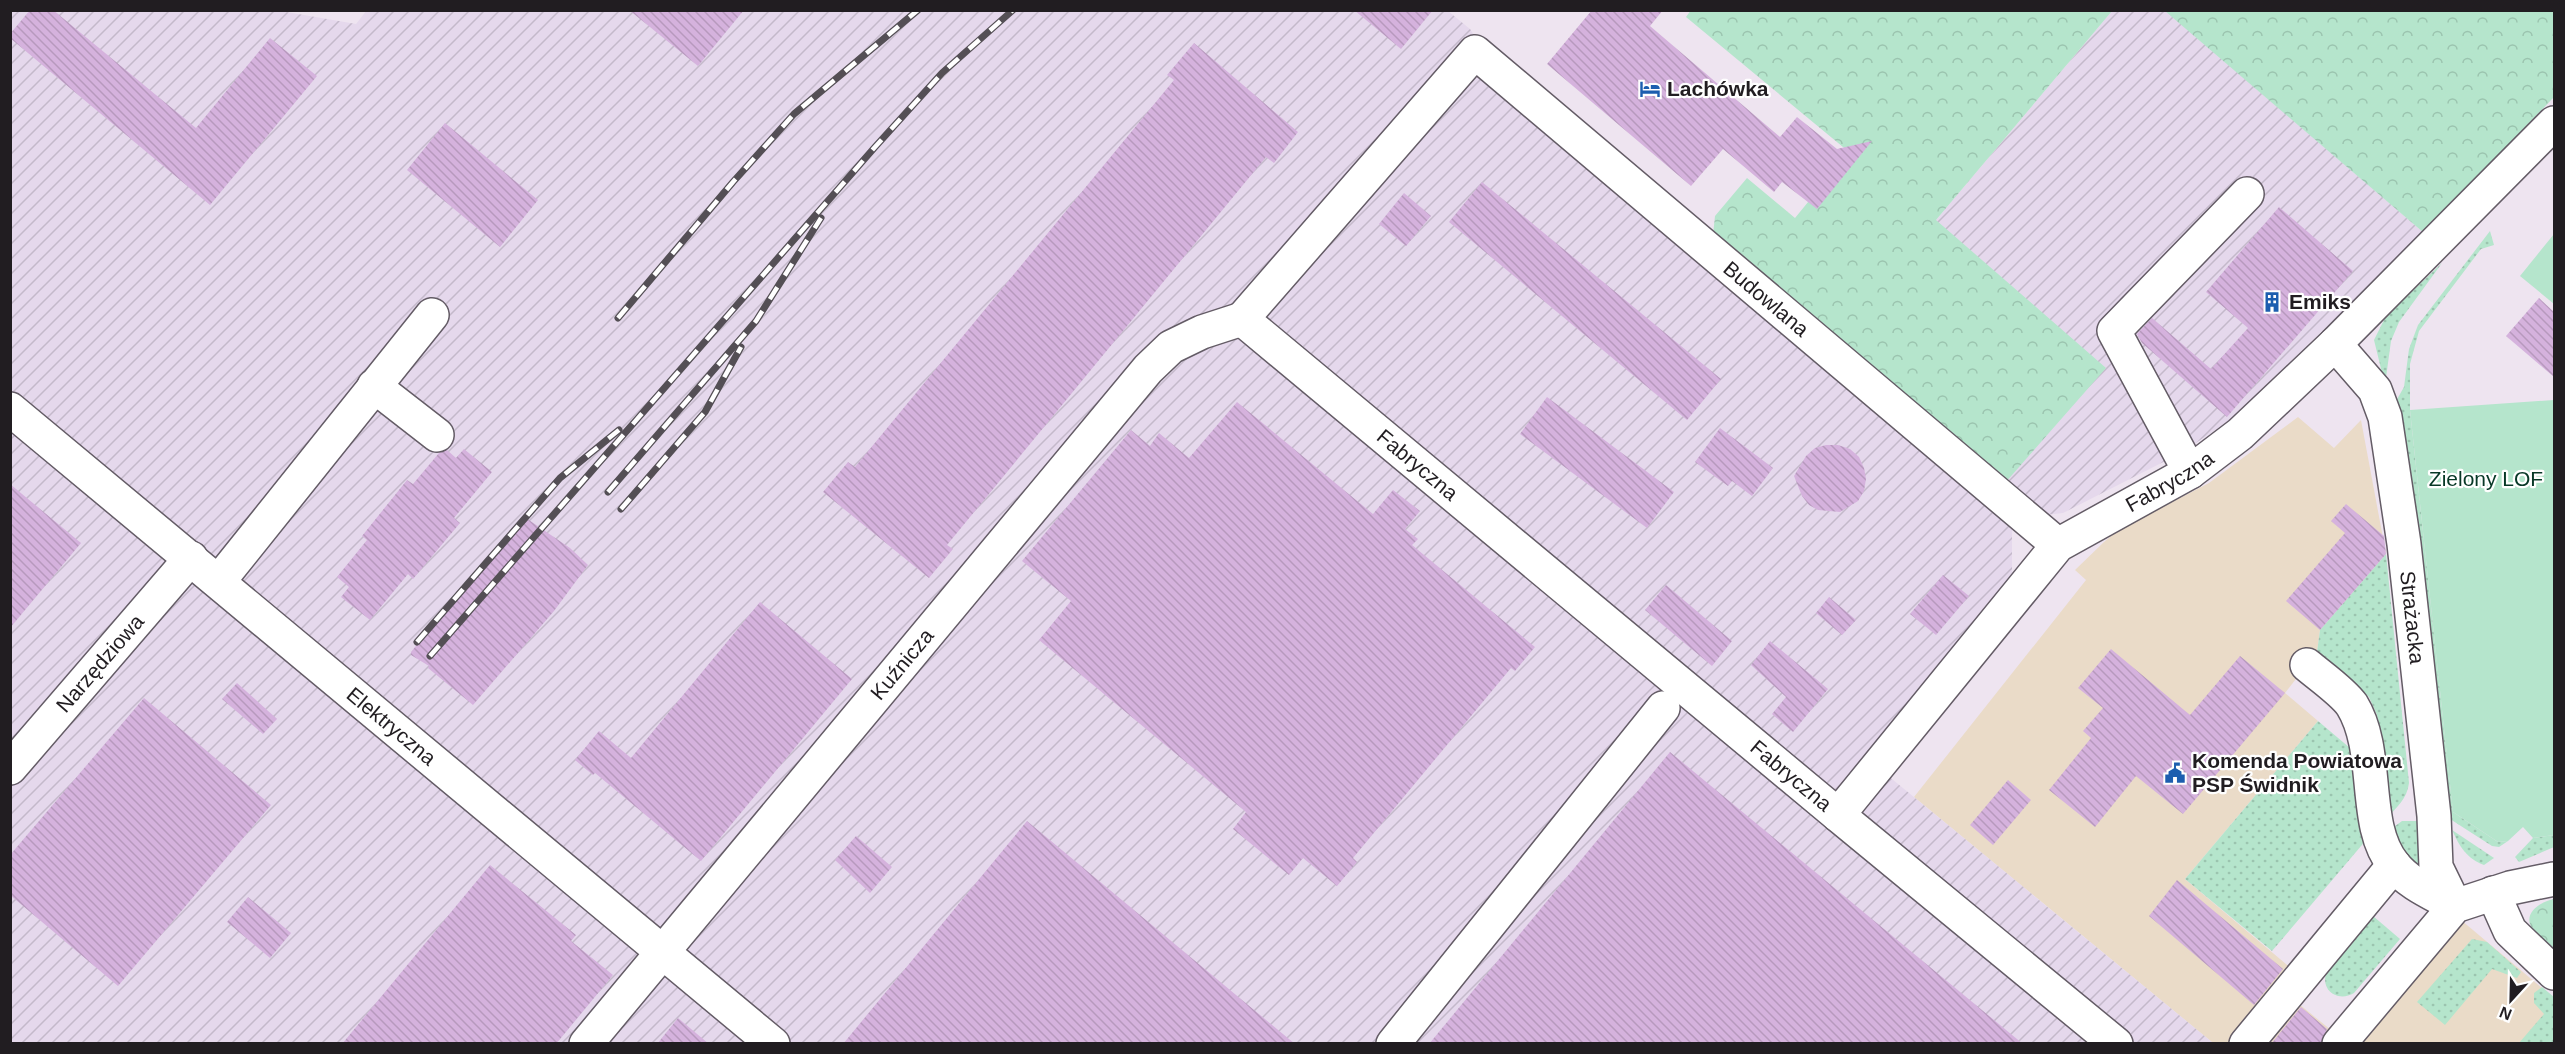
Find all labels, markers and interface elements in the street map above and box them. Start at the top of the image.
hotel icon: Lachówka [1638,77,1662,101]
place label: Lachówka [1667,77,1769,100]
street label: Budowlana [1719,256,1814,341]
building icon: Emiks [2260,290,2284,314]
place label: Emiks [2289,290,2351,313]
street label: Fabryczna [1373,424,1463,505]
street label: Fabryczna [2122,446,2218,516]
park label: Zielony LOF [2429,467,2543,490]
street label: Strażacka [2396,570,2429,665]
street label: Narzędziowa [51,609,148,717]
street label: Kuźnicza [866,624,938,704]
street label: Elektryczna [342,682,441,770]
street label: Fabryczna [1746,735,1837,816]
place label: Komenda Powiatowa PSP Świdnik [2192,749,2402,796]
public building icon: Komenda Powiatowa PSP Świdnik [2163,761,2187,785]
north arrow [2481,970,2541,1030]
text: N [2497,1003,2514,1023]

